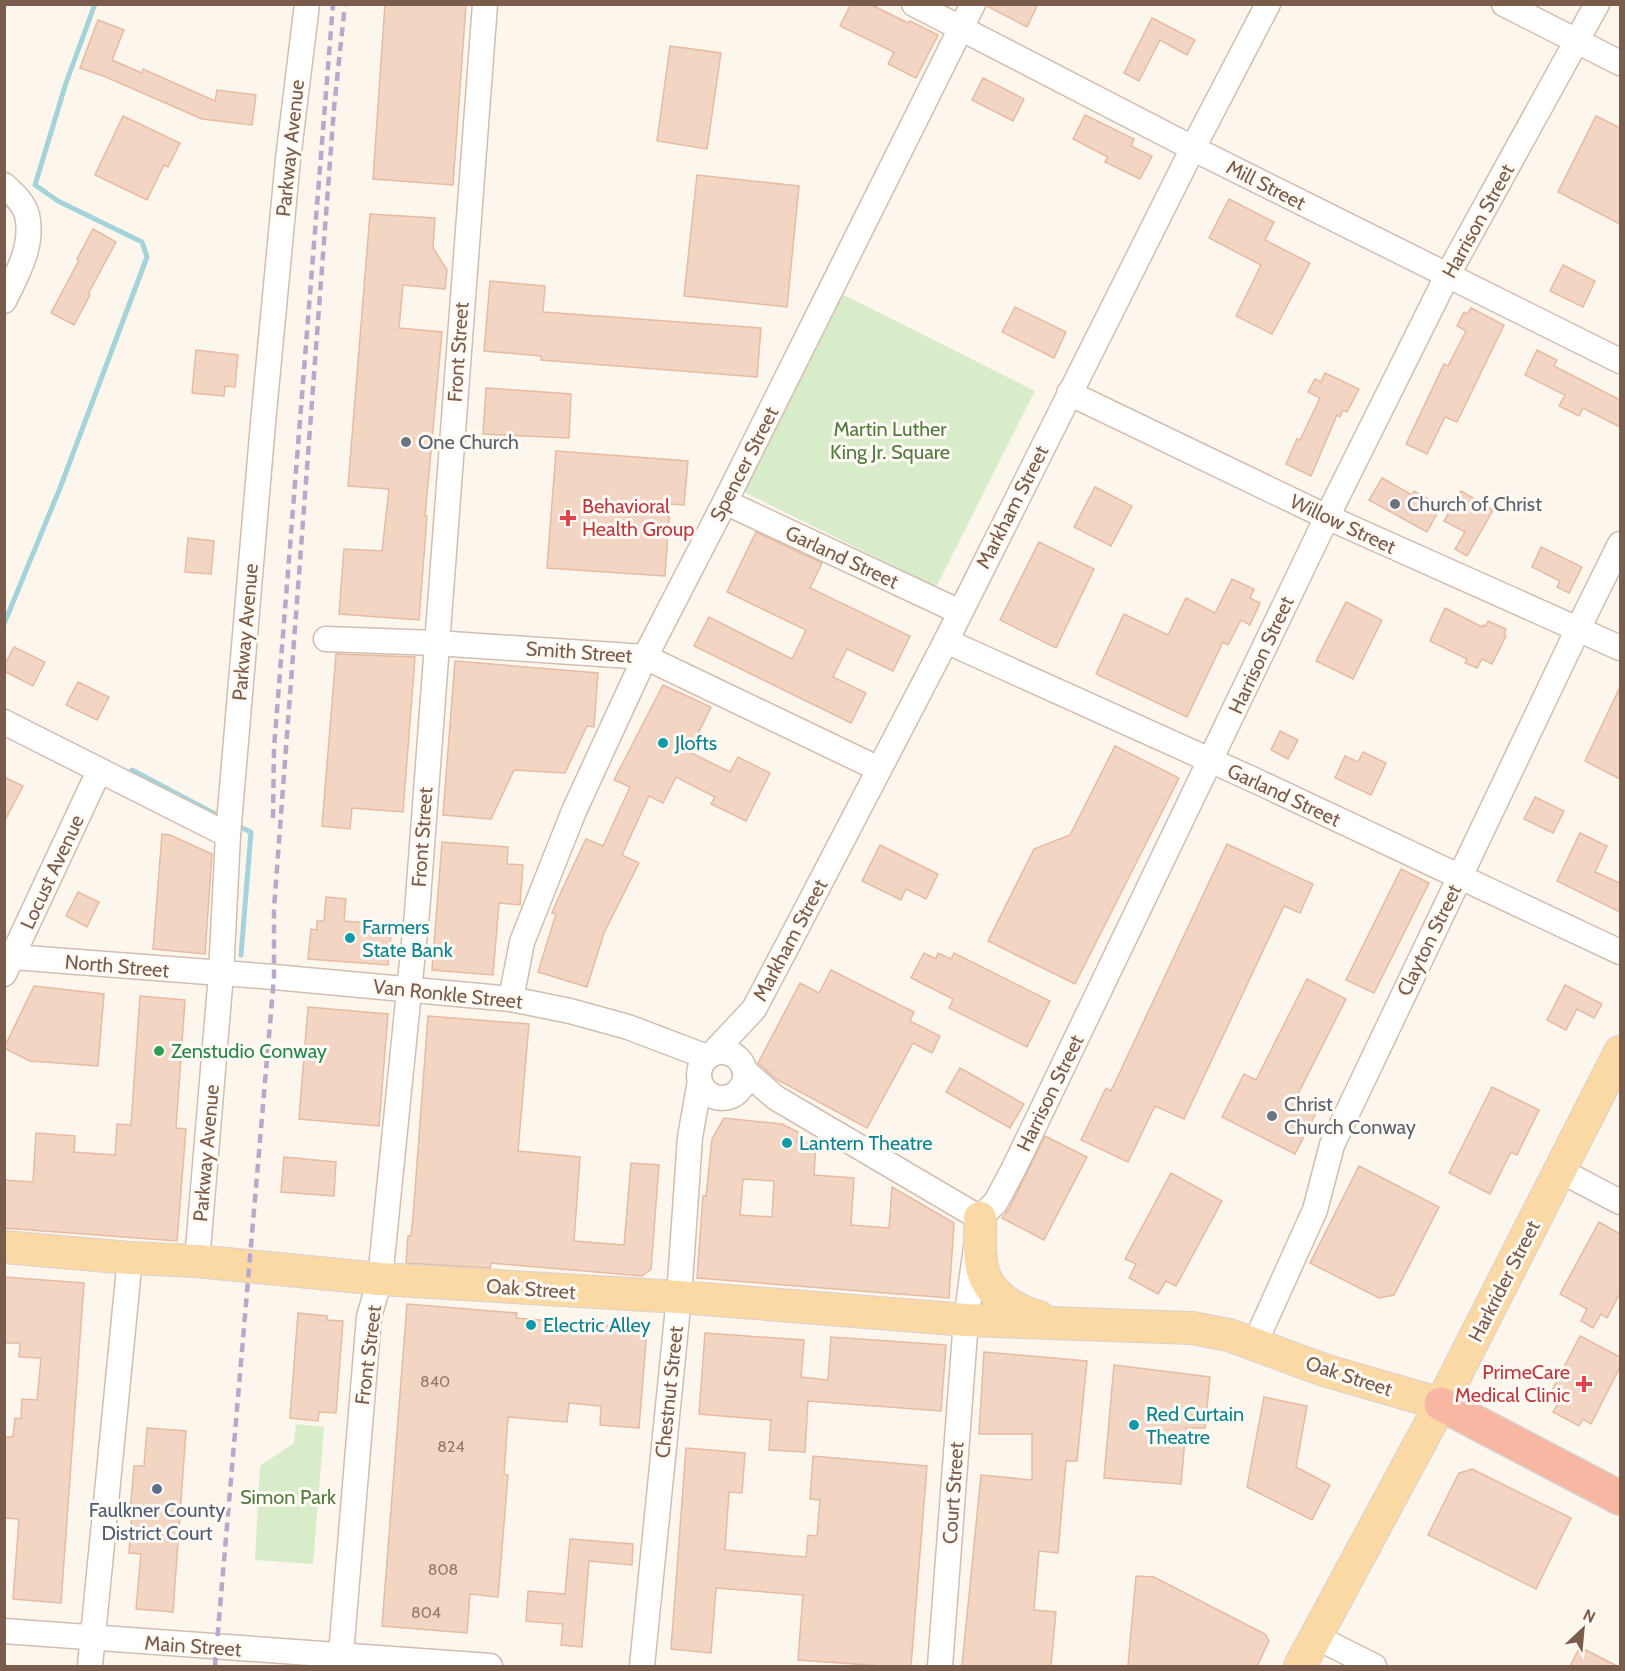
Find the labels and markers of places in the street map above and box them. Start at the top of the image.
place label: One Church [418,430,519,454]
marker: One Church [399,435,413,449]
place label: Church of Christ [1407,492,1542,516]
place label: Behavioral Health Group [582,494,694,541]
marker: Church of Christ [1388,497,1402,511]
marker: Behavioral Health Group [559,509,577,527]
place label: Jlofts [674,731,717,755]
marker: Jlofts [656,736,670,750]
place label: Farmers State Bank [362,915,453,962]
marker: Farmers State Bank [343,931,357,945]
place label: Zenstudio Conway [171,1039,327,1063]
marker: Zenstudio Conway [152,1044,166,1058]
place label: Christ Church Conway [1284,1092,1416,1139]
marker: Christ Church Conway [1265,1109,1279,1123]
place label: Lantern Theatre [799,1131,933,1155]
marker: Lantern Theatre [780,1136,794,1150]
place label: Electric Alley [543,1313,651,1337]
marker: Electric Alley [524,1318,538,1332]
place label: PrimeCare Medical Clinic [1455,1360,1570,1407]
marker: PrimeCare Medical Clinic [1575,1375,1593,1393]
place label: Red Curtain Theatre [1146,1402,1244,1449]
marker: Red Curtain Theatre [1127,1418,1141,1432]
marker: Faulkner County District Court [150,1482,164,1496]
place label: Faulkner County District Court [89,1498,225,1545]

